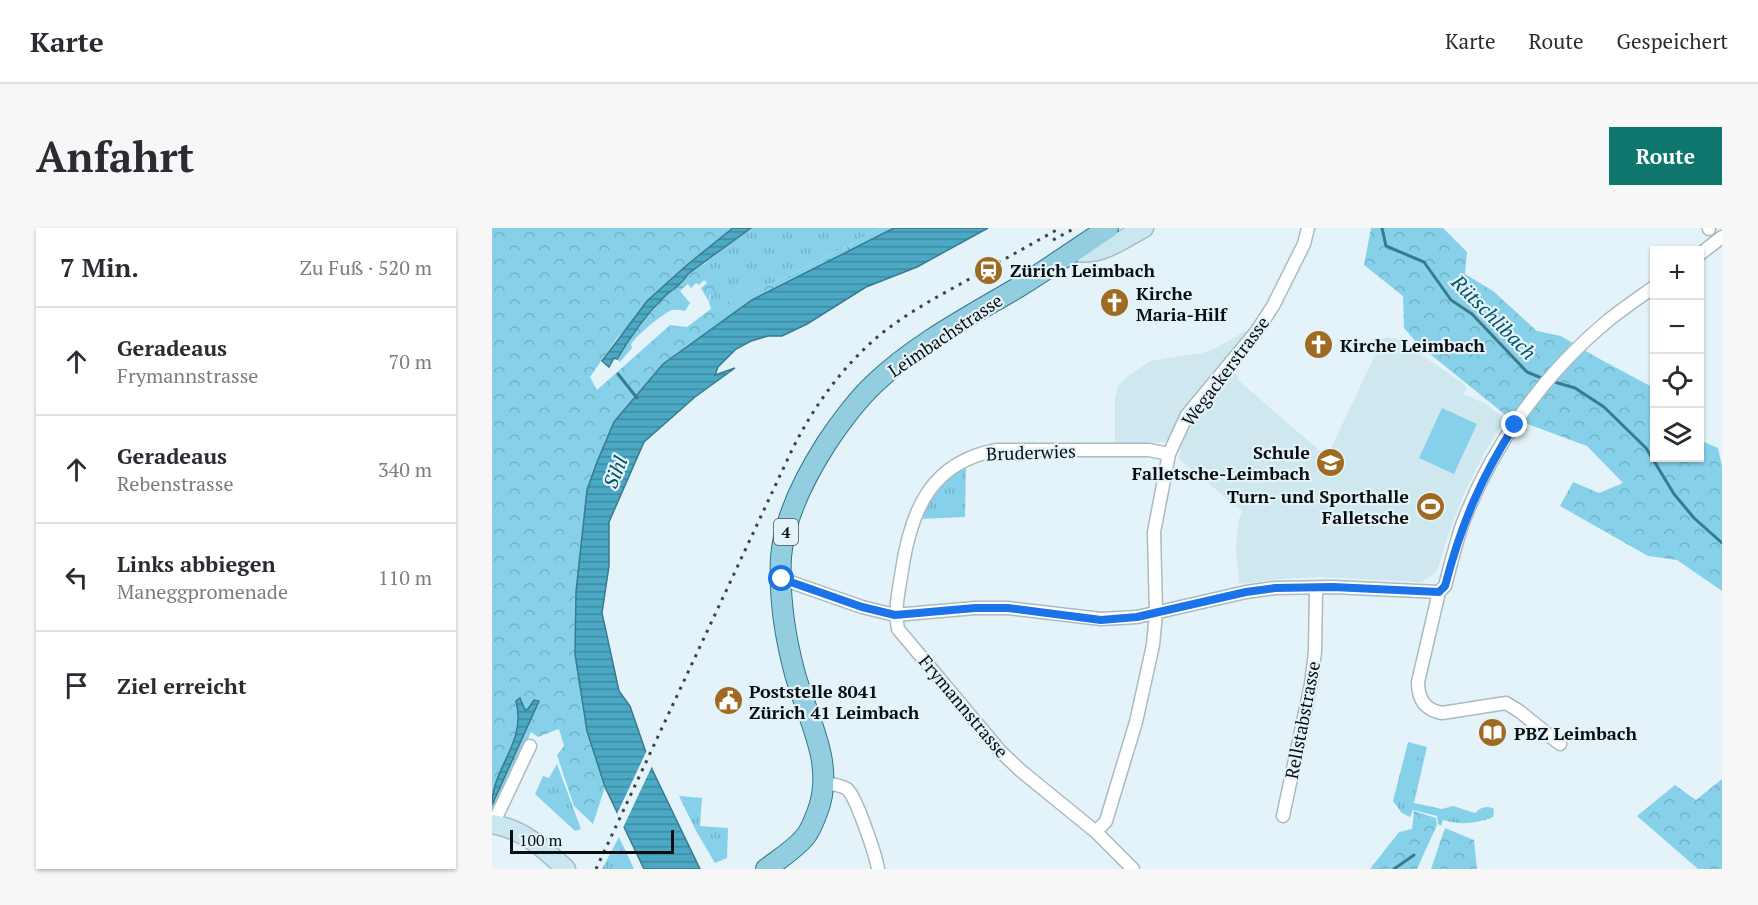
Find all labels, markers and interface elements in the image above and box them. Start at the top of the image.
text: Karte [30,23,104,60]
text: Karte [1445,27,1496,55]
text: Route [1529,27,1584,55]
text: Gespeichert [1617,27,1728,55]
button: Route [1609,127,1722,185]
text: Anfahrt [36,128,194,184]
map controls [1650,246,1704,462]
button: + [1650,246,1704,300]
text: 7 Min. [60,250,139,284]
text: Zu Fuß · 520 m [300,254,432,281]
station icon: Zürich Leimbach [973,254,1005,286]
place label: Zürich Leimbach [1010,258,1156,282]
water label: Rütschlibach [1445,268,1542,365]
place label: Kirche Maria-Hilf [1136,281,1228,326]
church icon: Kirche Maria-Hilf [1099,287,1131,319]
street label: Leimbachstrasse [883,288,1007,382]
button: − [1650,300,1704,354]
street label: Wegackerstrasse [1176,311,1274,431]
church icon: Kirche Leimbach [1303,329,1335,361]
text: Geradeaus [117,333,227,362]
place label: Kirche Leimbach [1340,333,1485,357]
icon: ahead [60,345,93,378]
text: 70 m [389,348,432,375]
button: locate [1650,354,1704,408]
text: Frymannstrasse [117,362,258,389]
button: layers [1650,408,1704,462]
route end [1501,411,1527,437]
street label: Bruderwies [986,438,1076,466]
place label: Schule Falletsche-Leimbach [1132,440,1310,485]
text: Geradeaus [117,441,227,470]
school or university icon: Schule Falletsche-Leimbach [1315,446,1347,478]
water label: Sihl [596,451,634,492]
icon: ahead [60,453,93,486]
text: 340 m [378,456,432,483]
text: Rebenstrasse [117,470,234,497]
place label: Turn- und Sporthalle Falletsche [1227,484,1409,529]
sports icon: Turn- und Sporthalle Falletsche [1414,490,1446,522]
road number: 4 [774,519,798,545]
text: Links abbiegen [117,549,276,578]
icon: left [60,561,93,594]
text: 110 m [378,564,432,591]
route start [768,565,794,591]
text: Maneggpromenade [117,578,288,605]
street label: Frymannstrasse [914,650,1014,762]
street label: Rellstabstrasse [1279,659,1325,781]
icon: arrive [60,669,93,702]
text: Ziel erreicht [117,671,247,700]
place label: Poststelle 8041 Zürich 41 Leimbach [749,679,920,724]
public building icon: Poststelle 8041 Zürich 41 Leimbach [712,685,744,717]
library icon: PBZ Leimbach [1477,717,1509,749]
place label: PBZ Leimbach [1514,721,1638,745]
scale bar [510,827,674,854]
text: 100 m [519,829,562,851]

